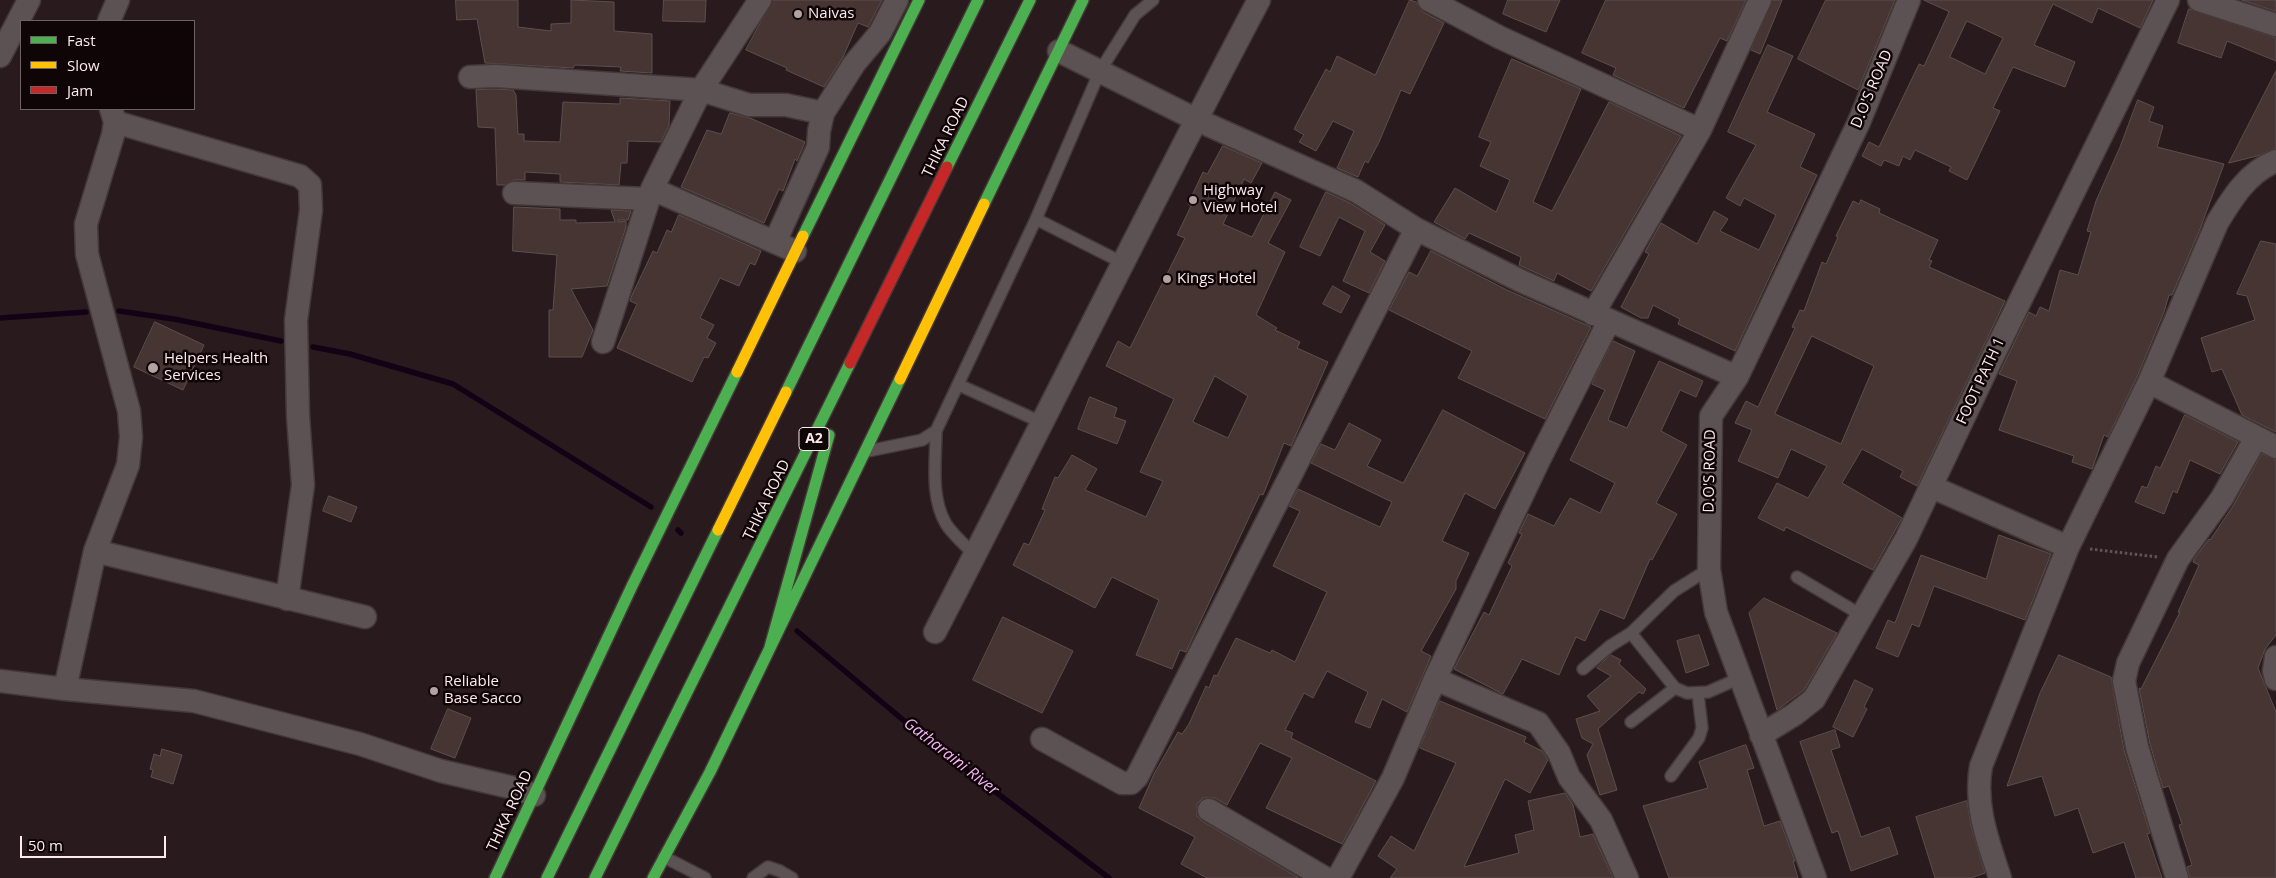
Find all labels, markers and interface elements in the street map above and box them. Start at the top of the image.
place label: Naivas [808,5,854,23]
marker: Naivas [792,8,804,20]
legend [20,20,195,110]
text: Fast [67,30,96,50]
street label: D.O'S ROAD [1847,47,1897,131]
text: Slow [67,55,100,75]
text: Jam [67,80,93,100]
street label: THIKA ROAD [919,94,973,180]
place label: Highway View Hotel [1203,182,1277,217]
marker: Highway View Hotel [1187,194,1199,206]
place label: Kings Hotel [1177,270,1256,288]
marker: Kings Hotel [1161,273,1173,285]
street label: FOOT PATH 1 [1953,335,2009,427]
place label: Helpers Health Services [164,350,268,385]
marker: Helpers Health Services [146,361,160,375]
road number: A2 [799,428,829,450]
street label: D.O'S ROAD [1700,429,1720,513]
street label: THIKA ROAD [740,457,794,543]
place label: Reliable Base Sacco [444,673,521,708]
marker: Reliable Base Sacco [428,685,440,697]
water label: Gatharaini River [900,714,1002,800]
street label: THIKA ROAD [483,768,537,854]
scale bar [22,826,169,858]
text: 50 m [28,835,63,855]

